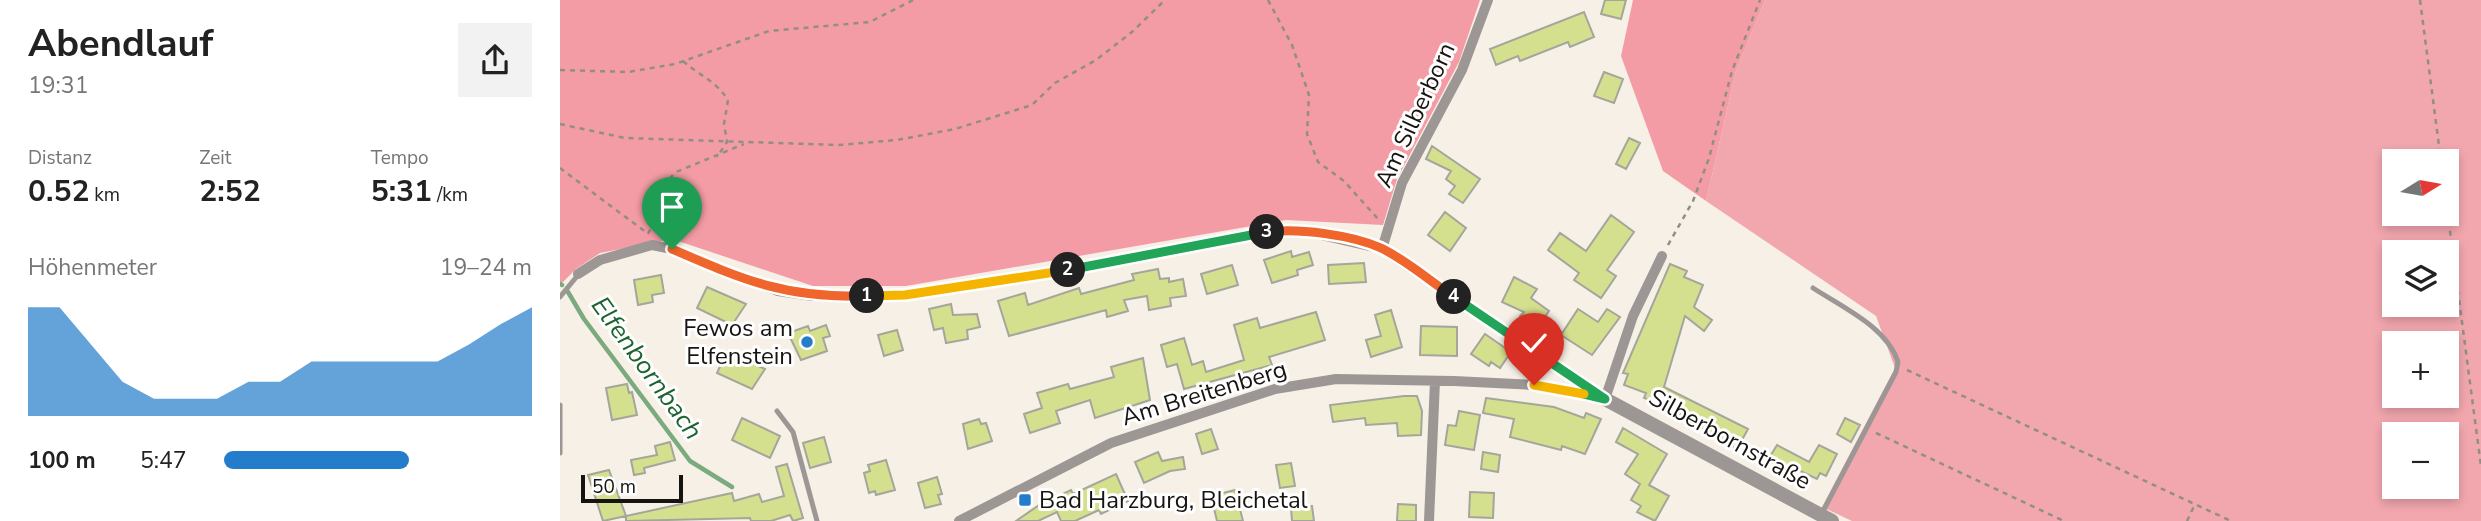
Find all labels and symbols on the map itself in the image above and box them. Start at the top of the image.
street label: Am Silberborn [1367,37,1463,193]
north arrow [2382,149,2459,226]
pin [642,177,702,249]
pin: 3 [1250,215,1284,250]
pin: 2 [1050,252,1086,288]
pin: 1 [850,278,884,314]
pin: 4 [1436,280,1472,314]
water label: Elfenbornbach [583,289,711,447]
place label: Fewos am Elfenstein [683,312,793,372]
pin [1504,313,1564,385]
marker: Fewos am Elfenstein [799,334,815,350]
street label: Am Breitenberg [1117,353,1291,433]
street label: Silberbornstraße [1643,381,1817,497]
scale bar [581,472,682,504]
place label: Bad Harzburg, Bleichetal [1039,484,1308,516]
marker: Bad Harzburg, Bleichetal [1017,492,1033,508]

